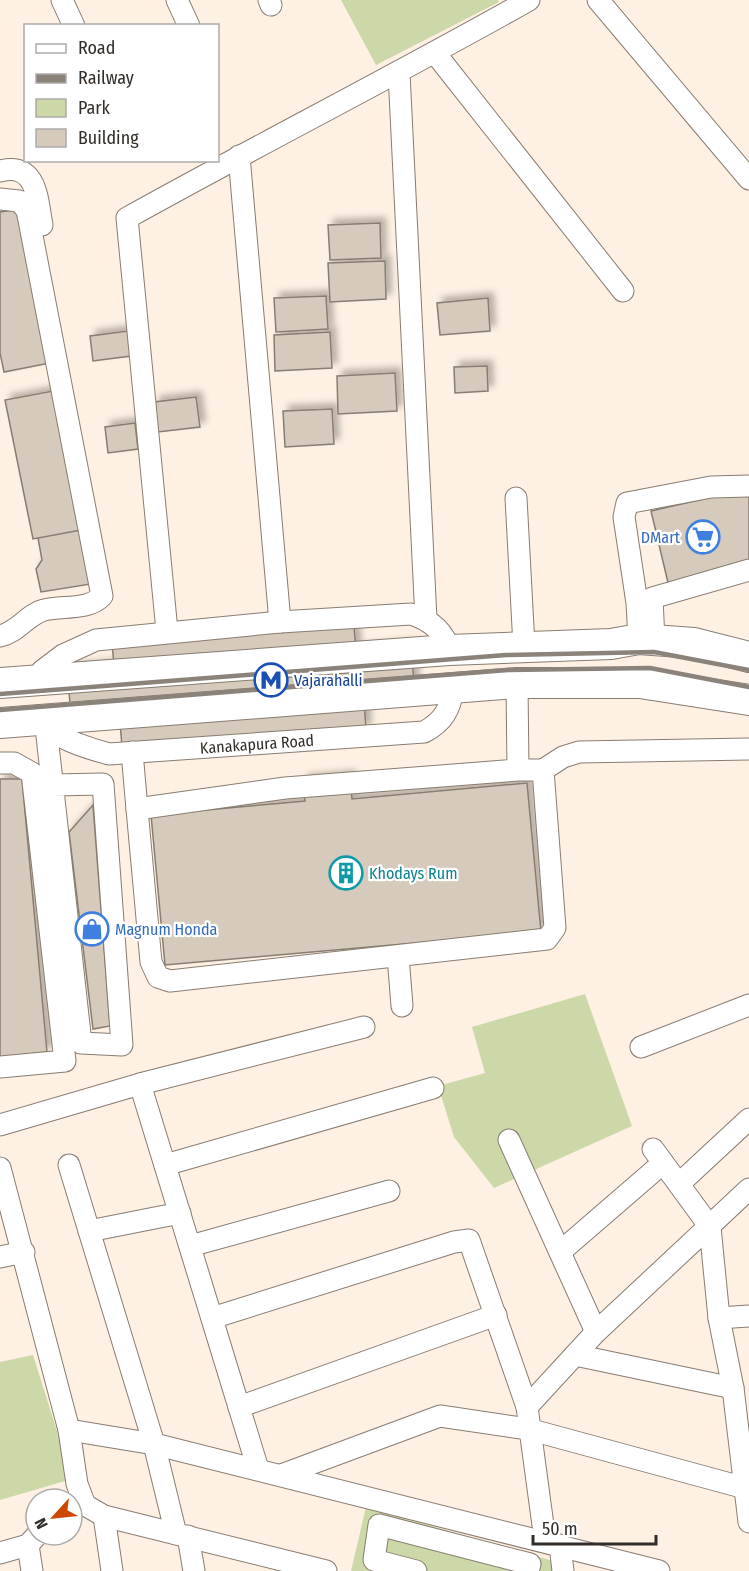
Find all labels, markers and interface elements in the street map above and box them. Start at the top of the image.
legend [24,24,219,162]
text: Road [78,37,115,59]
text: Railway [78,67,134,89]
text: Park [78,97,111,119]
text: Building [78,127,139,149]
supermarket icon: DMart [685,519,721,555]
place label: DMart [641,528,681,547]
metro station icon: Vajarahalli [253,662,289,698]
place label: Vajarahalli [294,671,363,690]
street label: Kanakapura Road [199,730,315,757]
building icon: Khodays Rum [328,855,364,891]
place label: Khodays Rum [369,864,458,883]
shop icon: Magnum Honda [74,911,110,947]
place label: Magnum Honda [115,920,218,939]
north arrow [24,1487,84,1547]
scale bar [533,1508,656,1546]
text: N [30,1515,52,1532]
text: 50 m [542,1518,578,1540]

